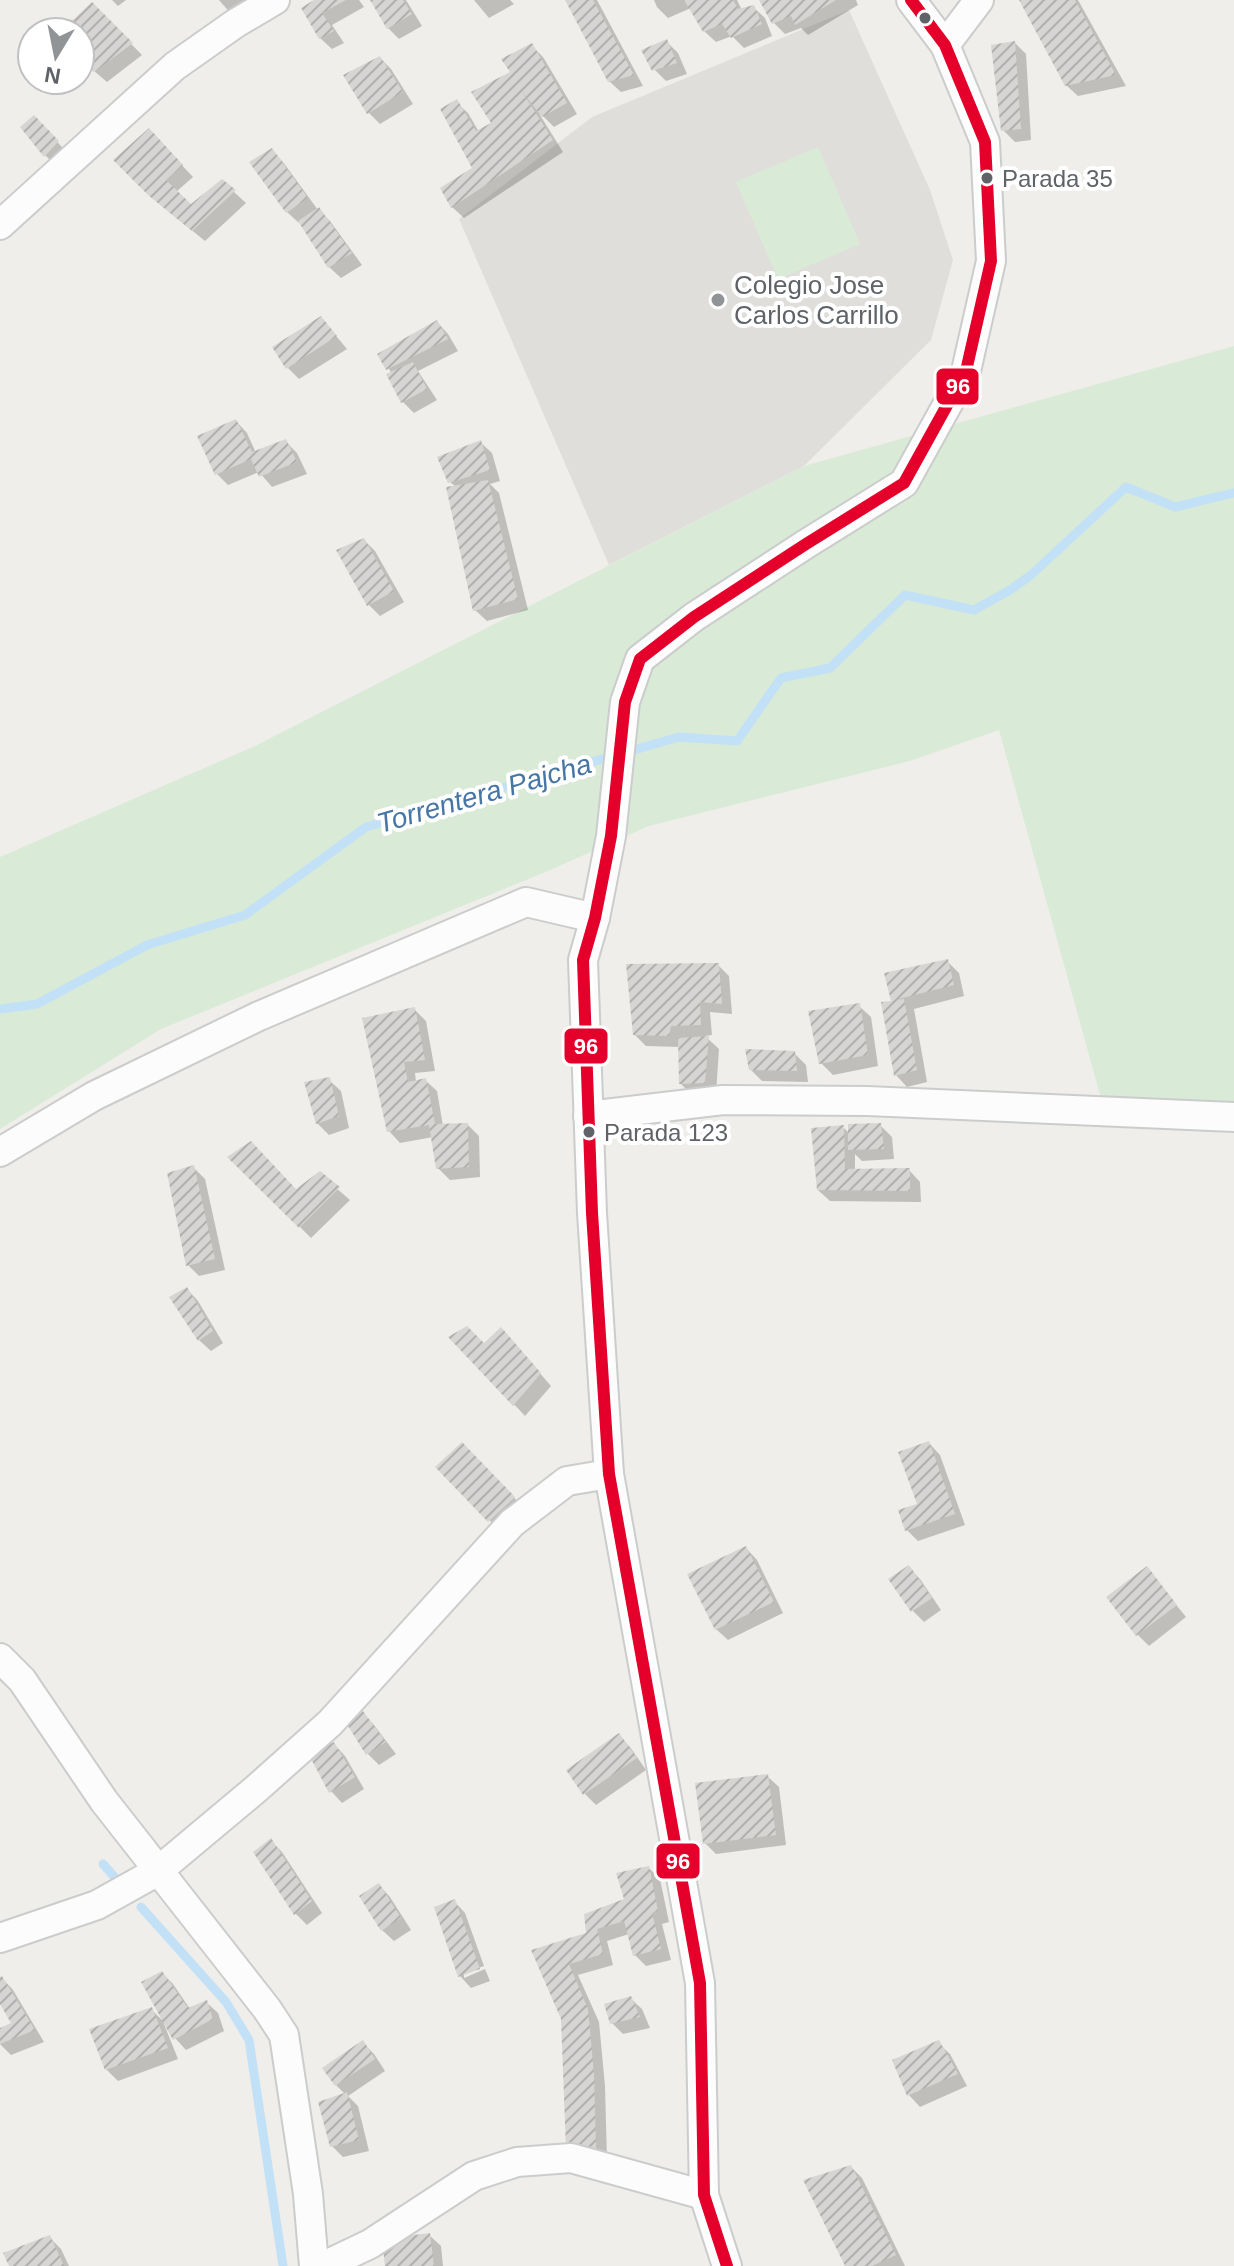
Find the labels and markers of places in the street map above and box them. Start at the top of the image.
unlabelled marker [917,10,933,26]
place label: Parada 35 [1002,165,1113,192]
marker: Parada 35 [979,170,995,186]
place label: Colegio Jose Carlos Carrillo [734,270,899,330]
marker: Colegio Jose Carlos Carrillo [709,291,727,309]
place label: Parada 123 [604,1119,728,1146]
marker: Parada 123 [581,1124,597,1140]

